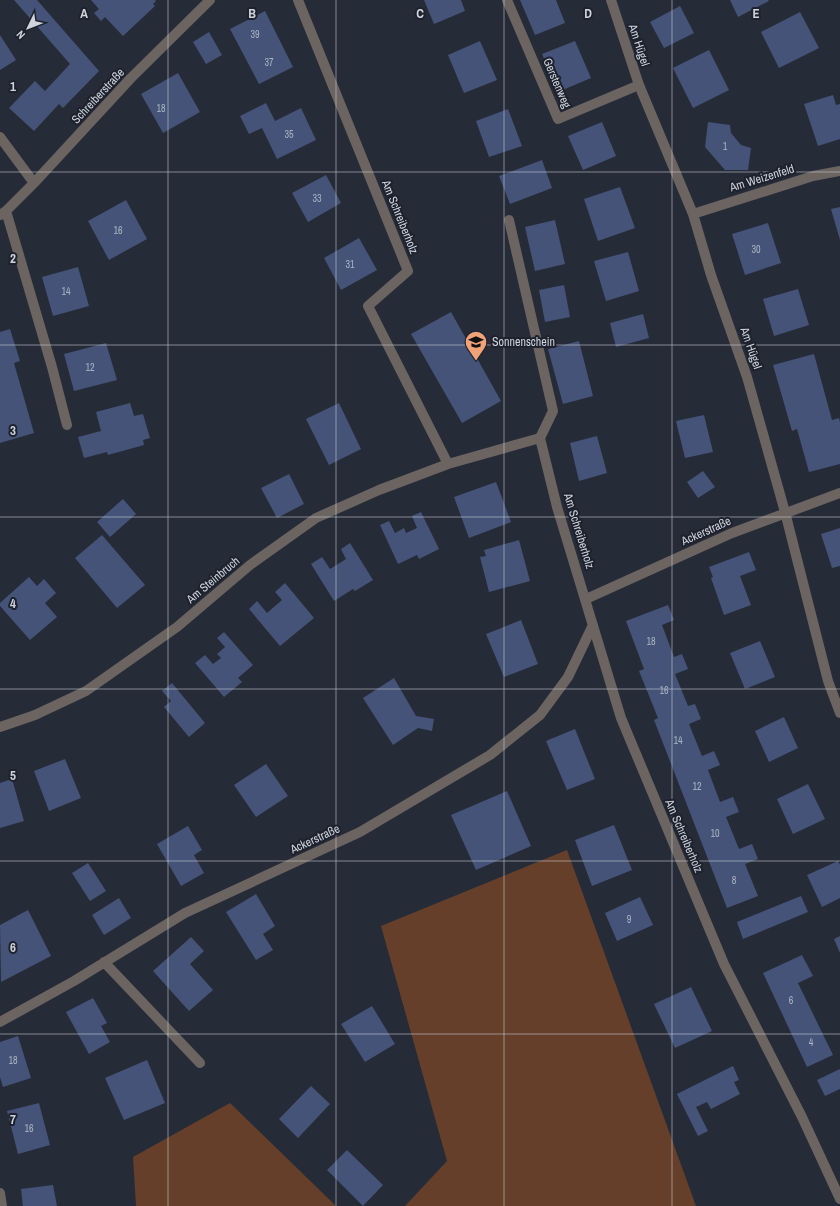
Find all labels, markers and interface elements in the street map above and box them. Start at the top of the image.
text: A [80,5,88,22]
text: B [248,5,256,22]
text: C [416,5,424,22]
text: D [584,5,592,22]
text: E [752,5,760,22]
north arrow [8,8,48,48]
street label: Am Hügel [624,21,653,68]
text: N [13,28,28,42]
house number: 39 [250,28,260,41]
street label: Gerstenweg [539,55,575,111]
house number: 37 [264,56,274,69]
street label: Schreiberstraße [68,65,128,127]
text: 1 [10,78,16,95]
house number: 18 [156,102,166,115]
house number: 35 [284,128,294,141]
house number: 1 [723,140,728,153]
street label: Am Weizenfeld [727,161,796,196]
street label: Am Schreiberholz [378,177,422,256]
house number: 33 [312,192,322,205]
house number: 16 [113,224,123,237]
house number: 30 [751,243,761,256]
text: 2 [10,250,16,267]
house number: 31 [345,258,355,271]
house number: 14 [61,285,71,298]
street label: Am Hügel [736,324,766,371]
school or university icon: Sonnenschein [463,329,489,362]
place label: Sonnenschein [492,334,555,350]
house number: 12 [85,361,95,374]
text: 3 [10,422,16,439]
street label: Am Schreiberholz [560,490,598,571]
street label: Ackerstraße [678,513,733,550]
street label: Am Steinbruch [182,553,243,608]
text: 4 [10,595,16,612]
house number: 18 [646,635,656,648]
house number: 16 [659,684,669,697]
house number: 14 [673,734,683,747]
text: 5 [10,767,16,784]
house number: 12 [692,780,702,793]
street label: Am Schreiberholz [661,796,707,875]
street label: Ackerstraße [287,821,342,858]
house number: 10 [710,827,720,840]
house number: 8 [732,874,737,887]
house number: 9 [627,913,632,926]
text: 6 [10,939,16,956]
house number: 6 [789,994,794,1007]
house number: 4 [809,1036,814,1049]
house number: 18 [8,1054,18,1067]
text: 7 [10,1111,16,1128]
house number: 16 [24,1122,34,1135]

